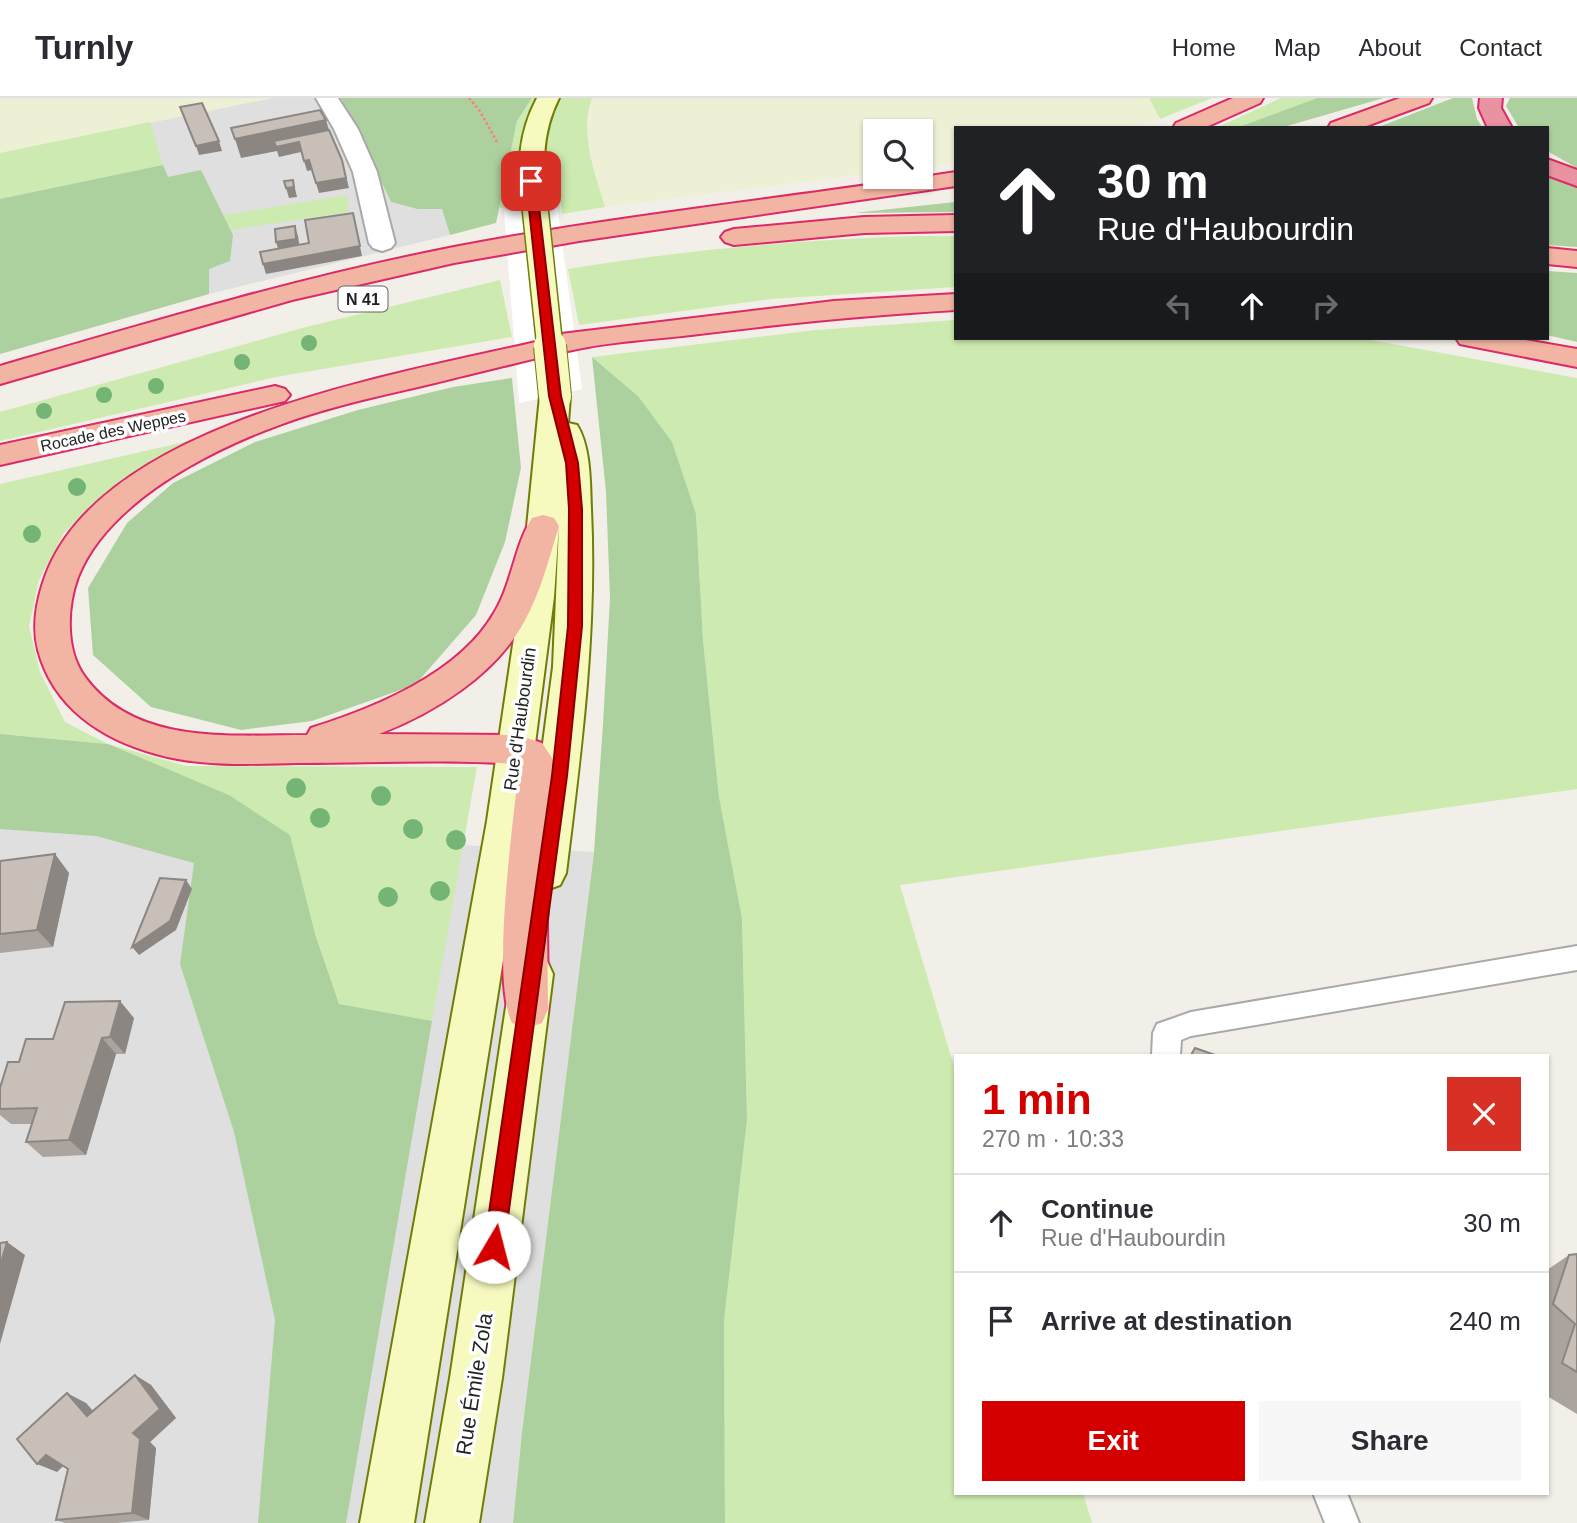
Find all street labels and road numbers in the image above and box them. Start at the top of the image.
road number: N 41 [338,286,388,312]
street label: Rocade des Weppes [39,407,187,455]
street label: Rue d'Haubourdin [500,646,540,792]
street label: Rue Émile Zola [451,1311,497,1457]

